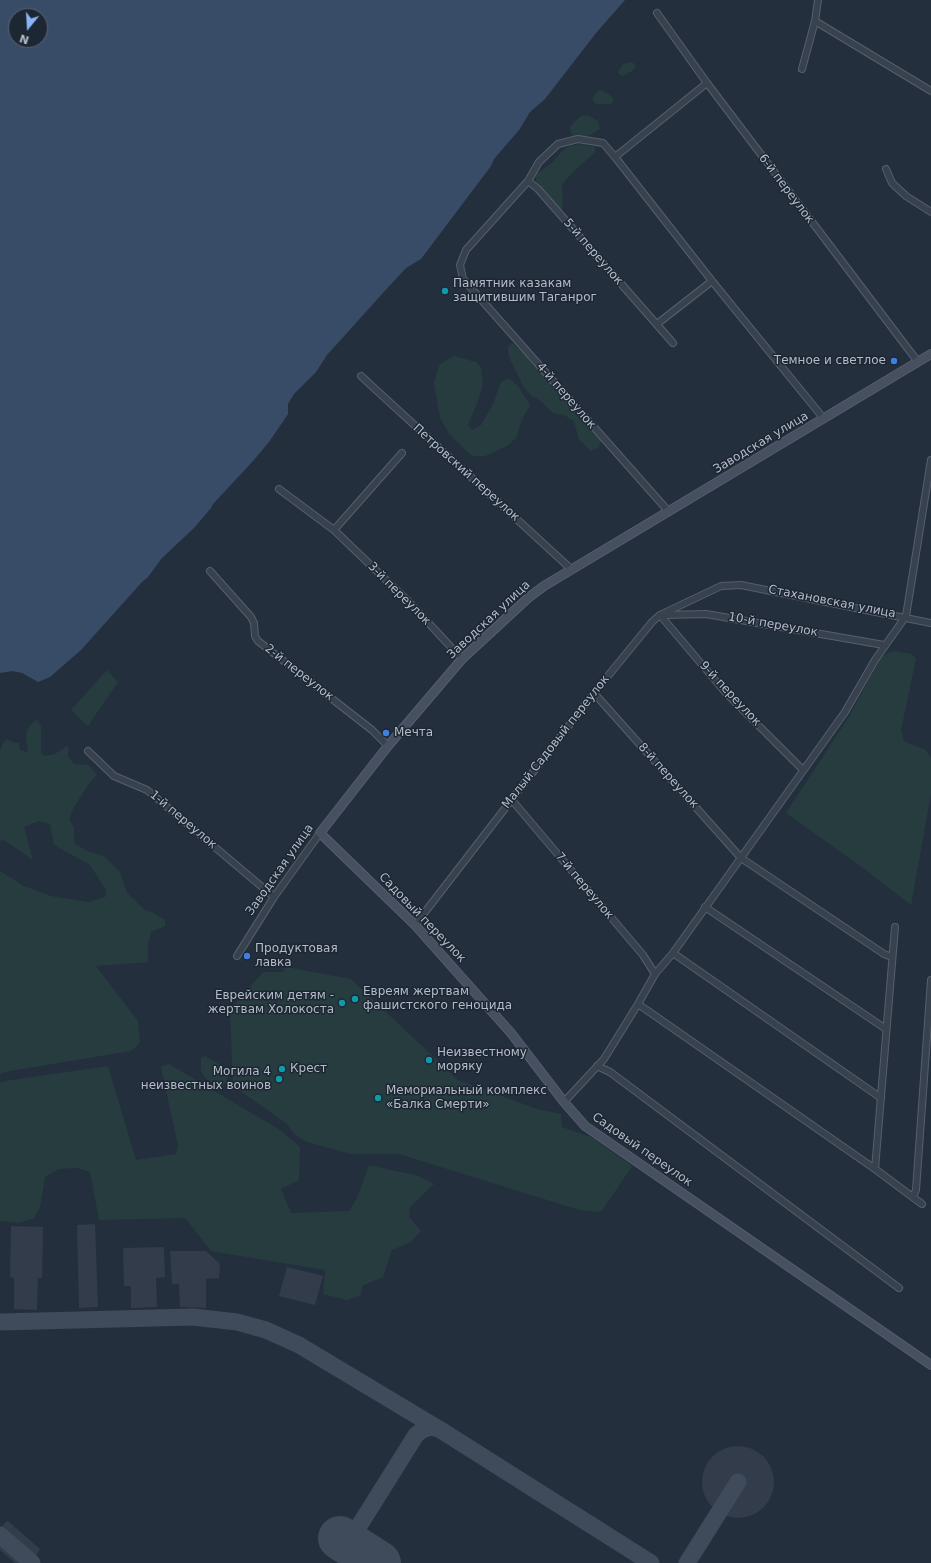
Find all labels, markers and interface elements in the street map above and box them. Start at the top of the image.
north arrow [8,8,48,48]
text: N [18,31,31,47]
street label: 6-й переулок [755,151,817,227]
street label: 5-й переулок [560,216,626,288]
place label: Памятник казакам защитившим Таганрог [453,277,597,305]
marker: Памятник казакам защитившим Таганрог [440,286,450,296]
place label: Темное и светлое [774,354,886,368]
marker: Темное и светлое [889,356,899,366]
street label: 4-й переулок [533,360,599,432]
street label: Заводская улица [711,409,811,477]
street label: Петровский переулок [410,421,522,525]
street label: 3-й переулок [365,560,433,628]
street label: Заводская улица [445,578,533,662]
street label: Стахановская улица [767,583,897,621]
street label: 10-й переулок [727,610,819,640]
street label: 2-й переулок [262,642,336,704]
street label: 9-й переулок [696,659,764,729]
street label: Малый Садовый переулок [499,672,613,812]
place label: Мечта [394,726,433,740]
marker: Мечта [381,728,391,738]
street label: 8-й переулок [635,740,701,812]
street label: 1-й переулок [147,788,219,852]
street label: Заводская улица [243,822,317,918]
street label: 7-й переулок [552,850,616,922]
street label: Садовый переулок [375,870,469,966]
place label: Продуктовая лавка [255,942,338,970]
marker: Продуктовая лавка [242,951,252,961]
place label: Евреям жертвам фашистского геноцида [363,985,512,1013]
place label: Еврейским детям - жертвам Холокоста [208,989,334,1017]
marker: Евреям жертвам фашистского геноцида [350,994,360,1004]
marker: Еврейским детям - жертвам Холокоста [337,998,347,1008]
place label: Неизвестному моряку [437,1046,527,1074]
marker: Неизвестному моряку [424,1055,434,1065]
place label: Крест [290,1062,327,1076]
marker: Крест [277,1064,287,1074]
place label: Могила 4 неизвестных воинов [141,1065,271,1093]
marker: Могила 4 неизвестных воинов [274,1074,284,1084]
place label: Мемориальный комплекс «Балка Смерти» [386,1084,547,1112]
marker: Мемориальный комплекс «Балка Смерти» [373,1093,383,1103]
street label: Садовый переулок [589,1110,695,1190]

